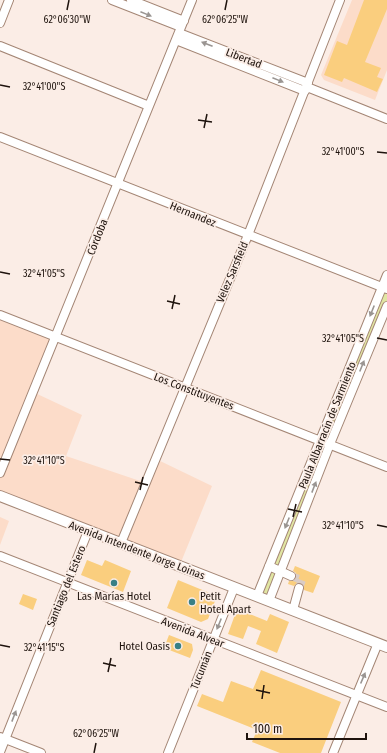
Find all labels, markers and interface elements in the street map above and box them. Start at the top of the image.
one-way arrow [141,11,153,17]
text: 62°06'30"W [44,14,91,26]
text: 62°06'25"W [202,14,248,26]
one-way arrow [200,40,212,46]
street label: Libertad [224,46,264,71]
one-way arrow [272,77,284,83]
text: 32°41'00"S [23,81,65,93]
text: 32°41'00"S [322,146,364,158]
street label: Hernandez [168,199,218,230]
street label: Córdoba [84,217,111,257]
street label: Velez Sarsfield [214,240,251,305]
text: 32°41'05"S [23,268,65,280]
one-way arrow [369,306,375,318]
text: 32°41'05"S [322,333,364,345]
street label: Paula Albarracín de Sarmiento [296,360,359,491]
one-way arrow [360,360,366,372]
street label: Los Constituyentes [152,370,236,413]
text: 32°41'10"S [23,455,65,467]
one-way arrow [311,480,317,492]
one-way arrow [284,517,290,528]
street label: Avenida Intendente Jorge Loinas [67,518,207,583]
text: 32°41'10"S [322,520,364,532]
street label: Santiago del Estero [44,543,89,629]
marker: Las Marías Hotel [109,578,119,588]
place label: Las Marías Hotel [77,590,151,603]
place label: Petit Hotel Apart [200,590,252,616]
marker: Petit Hotel Apart [187,597,197,607]
street label: Avenida Alvear [159,614,226,651]
one-way arrow [216,618,222,630]
place label: Hotel Oasis [119,640,170,653]
marker: Hotel Oasis [173,641,183,651]
text: 32°41'15"S [24,642,64,654]
street label: Tucumán [188,649,215,691]
one-way arrow [361,671,367,683]
one-way arrow [12,709,18,721]
scale bar [247,715,366,741]
text: 100 m [253,722,282,736]
text: 62°06'25"W [73,728,119,740]

